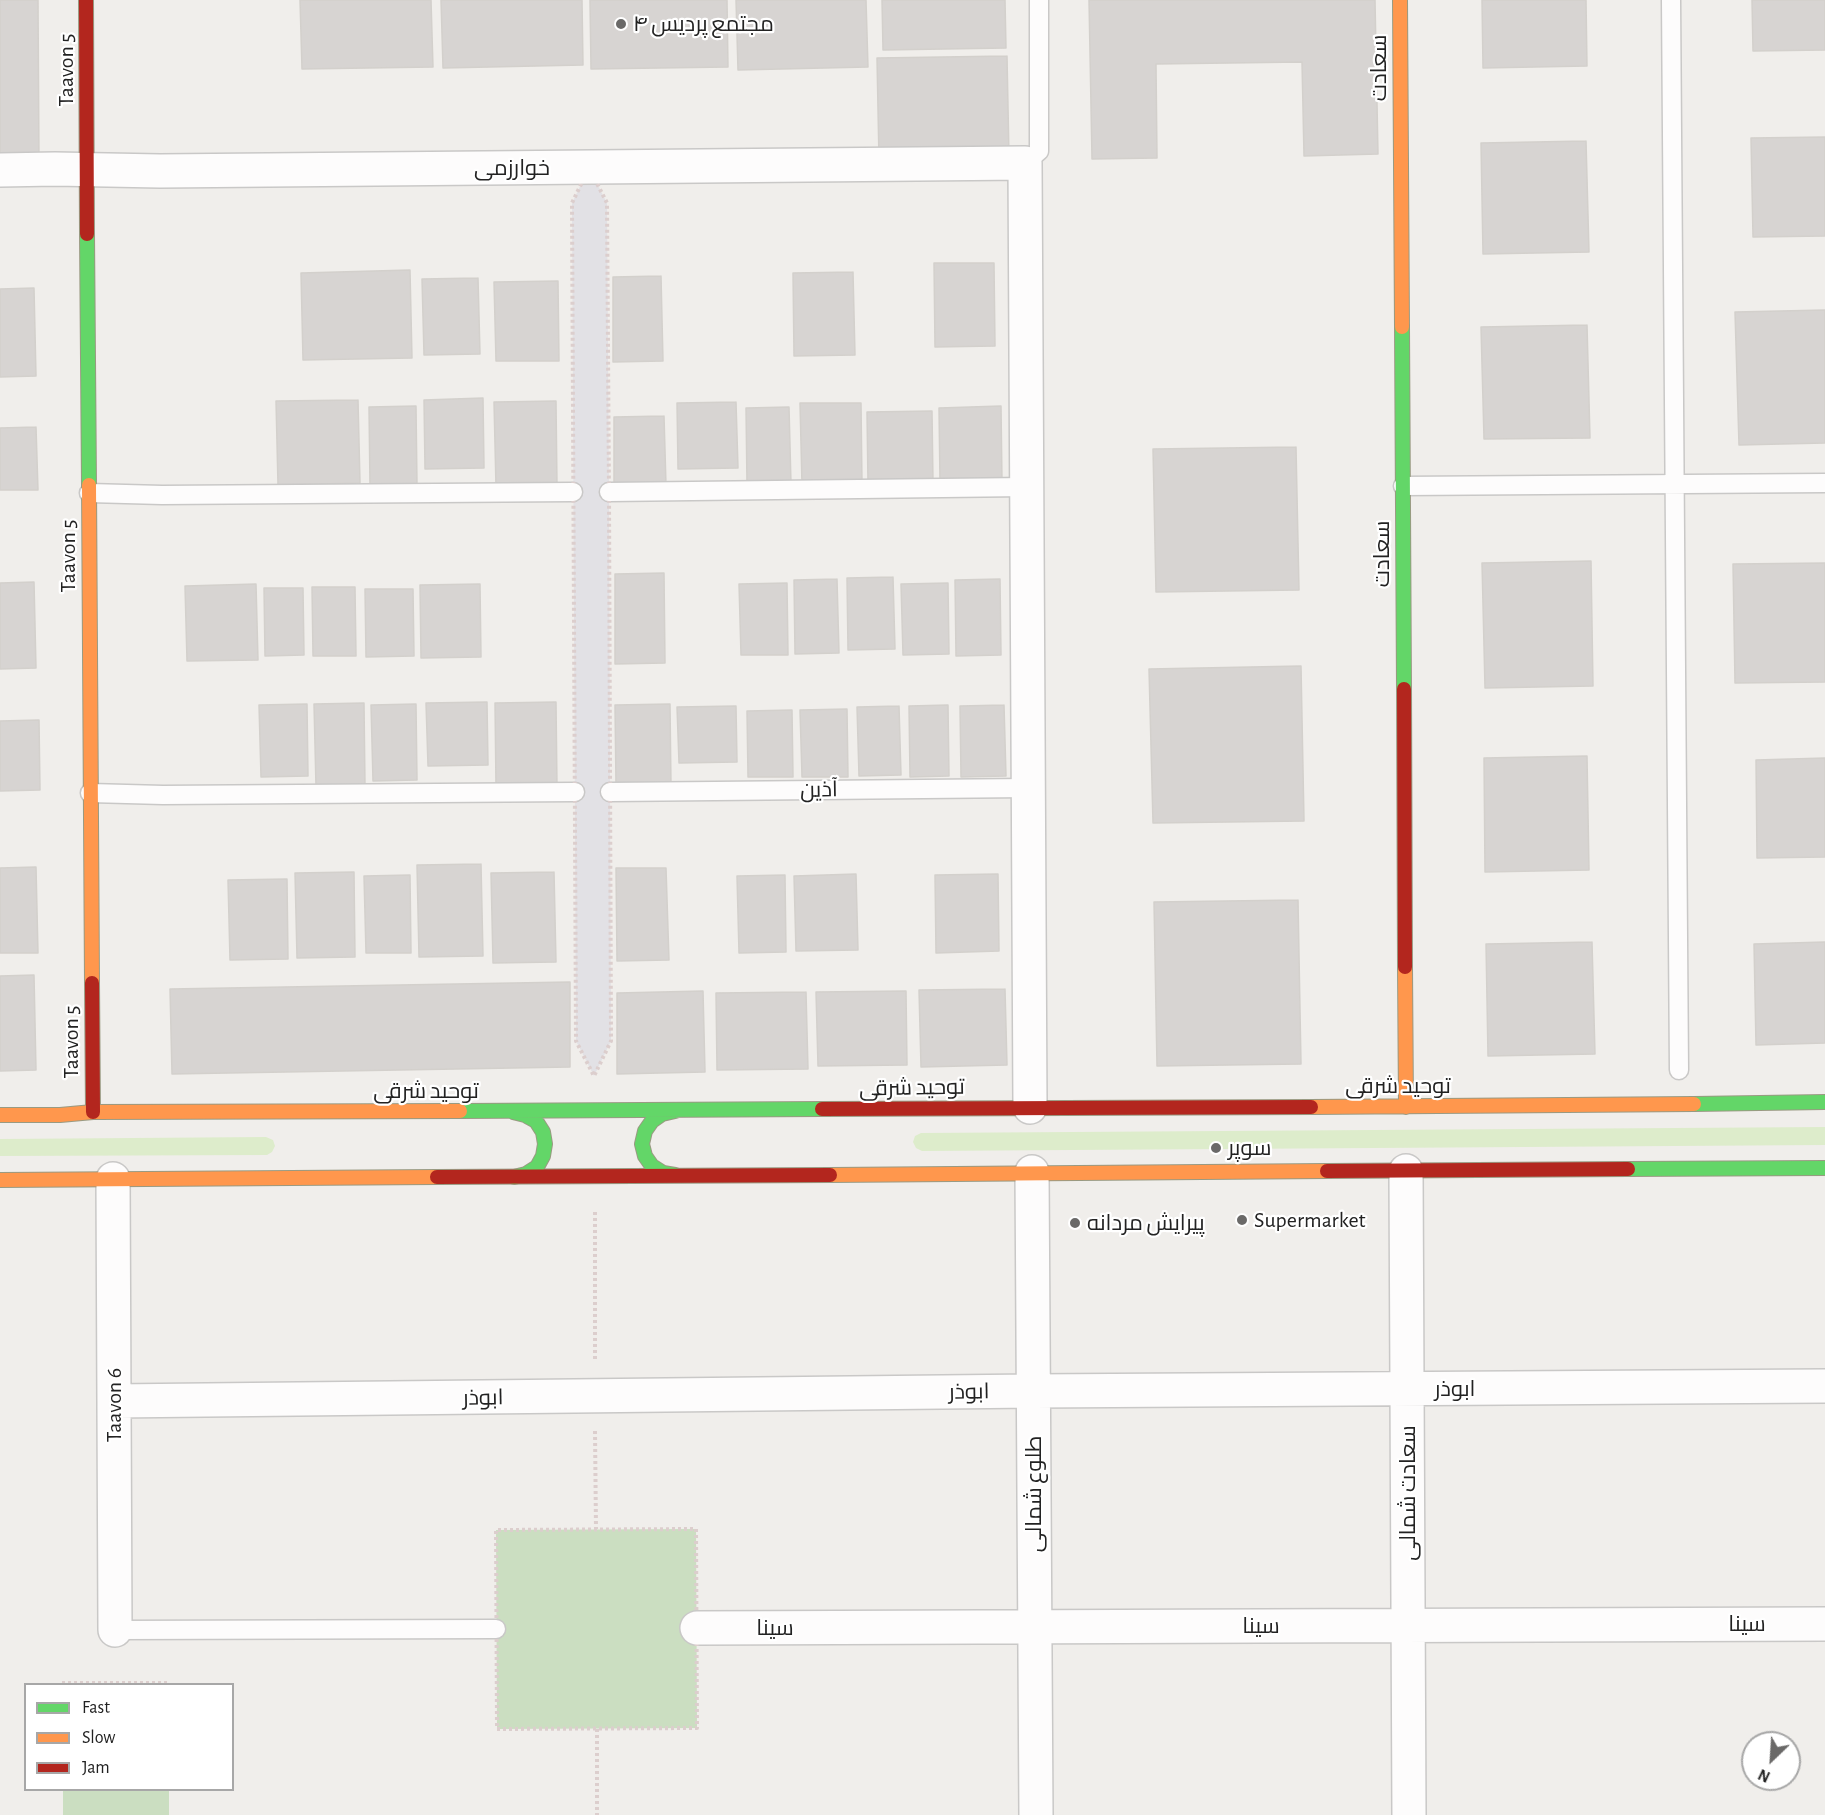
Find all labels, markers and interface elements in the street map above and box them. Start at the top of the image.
place label: مجتمع پردیس ۴ [633,11,774,37]
marker: مجتمع پردیس ۴ [614,17,628,31]
street label: Taavon 5 [53,33,79,107]
street label: سعادت [1366,35,1392,101]
street label: خوارزمی [474,155,550,181]
street label: Taavon 5 [55,519,81,593]
street label: سعادت [1369,521,1395,587]
street label: آذین [800,776,838,804]
street label: Taavon 5 [58,1005,84,1079]
street label: توحید شرقی [1345,1073,1451,1099]
street label: توحید شرقی [859,1074,965,1102]
street label: توحید شرقی [373,1078,479,1104]
place label: سوپر [1228,1135,1271,1161]
marker: سوپر [1209,1141,1223,1155]
place label: Supermarket [1254,1207,1366,1233]
place label: پیرایش مردانه [1087,1210,1205,1236]
marker: Supermarket [1235,1213,1249,1227]
marker: پیرایش مردانه [1068,1216,1082,1230]
street label: Taavon 6 [101,1368,127,1442]
street label: ابوذر [1435,1376,1475,1402]
street label: ابوذر [948,1378,990,1406]
street label: ابوذر [462,1384,504,1412]
street label: سعادت شمالی [1395,1425,1421,1561]
street label: طلوع شمالی [1021,1436,1047,1552]
street label: سینا [1728,1611,1766,1637]
street label: سینا [1242,1613,1280,1639]
street label: سینا [756,1615,794,1641]
legend [24,1683,234,1791]
text: Fast [82,1699,110,1717]
text: Slow [82,1729,115,1747]
north arrow [1741,1731,1801,1791]
text: Jam [82,1759,110,1777]
text: N [1756,1766,1773,1785]

